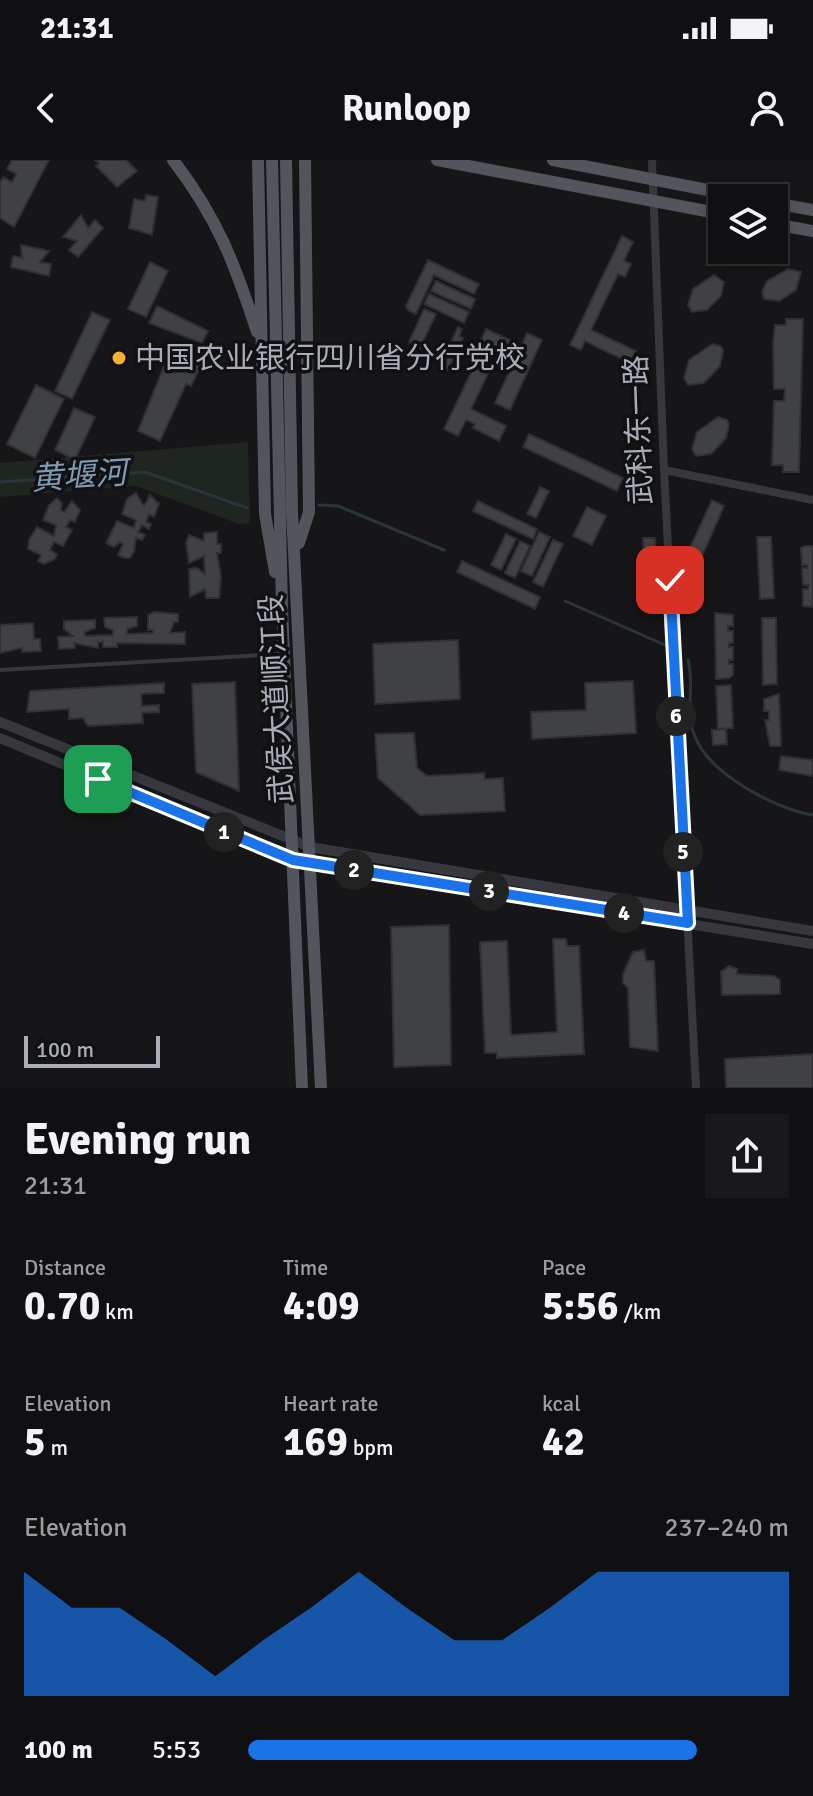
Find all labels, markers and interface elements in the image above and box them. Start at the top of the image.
text: 21:31 [40,10,114,47]
icon: back [24,86,68,130]
text: Runloop [342,86,471,131]
icon: person [745,86,789,130]
map controls [708,184,788,264]
button: layers [708,184,788,264]
place label: 中国农业银行四川省分行党校 [135,340,525,377]
marker: 中国农业银行四川省分行党校 [110,349,128,367]
street label: 武科东一路 [618,354,660,506]
water label: 黄堰河 [30,453,134,499]
pin [636,546,704,614]
icon: check [648,558,692,602]
street label: 武侯大道顺江段 [253,593,301,805]
pin: 6 [656,696,696,736]
text: 6 [670,702,682,729]
pin [64,745,132,813]
icon: arrive [76,757,120,801]
pin: 1 [204,812,244,852]
text: 1 [218,818,230,845]
pin: 5 [663,832,703,872]
text: 5 [677,838,689,865]
pin: 2 [334,850,374,890]
text: 2 [348,856,360,883]
pin: 3 [469,871,509,911]
text: 3 [483,877,495,904]
pin: 4 [604,893,644,933]
text: 4 [618,899,630,926]
scale bar [24,1032,160,1068]
text: 100 m [36,1036,94,1063]
text: Evening run [24,1113,251,1167]
button: share [705,1114,789,1198]
text: 21:31 [24,1170,87,1202]
text: Distance [24,1254,106,1281]
text: Time [283,1254,328,1281]
text: Pace [542,1254,586,1281]
text: 0.70 [24,1281,100,1331]
text: 4:09 [283,1281,360,1331]
text: 5:56 [542,1281,619,1331]
text: km [100,1298,134,1325]
text: /km [619,1298,661,1325]
text: Elevation [24,1390,112,1417]
text: Heart rate [283,1390,378,1417]
text: kcal [542,1390,581,1417]
text: 5 [24,1417,46,1467]
text: 169 [283,1417,348,1467]
text: 42 [542,1417,585,1467]
text: m [46,1434,68,1461]
text: bpm [348,1434,393,1461]
text: Elevation [24,1512,128,1544]
text: 237–240 m [665,1512,789,1544]
text: 100 m [24,1734,93,1766]
text: 5:53 [152,1734,201,1766]

